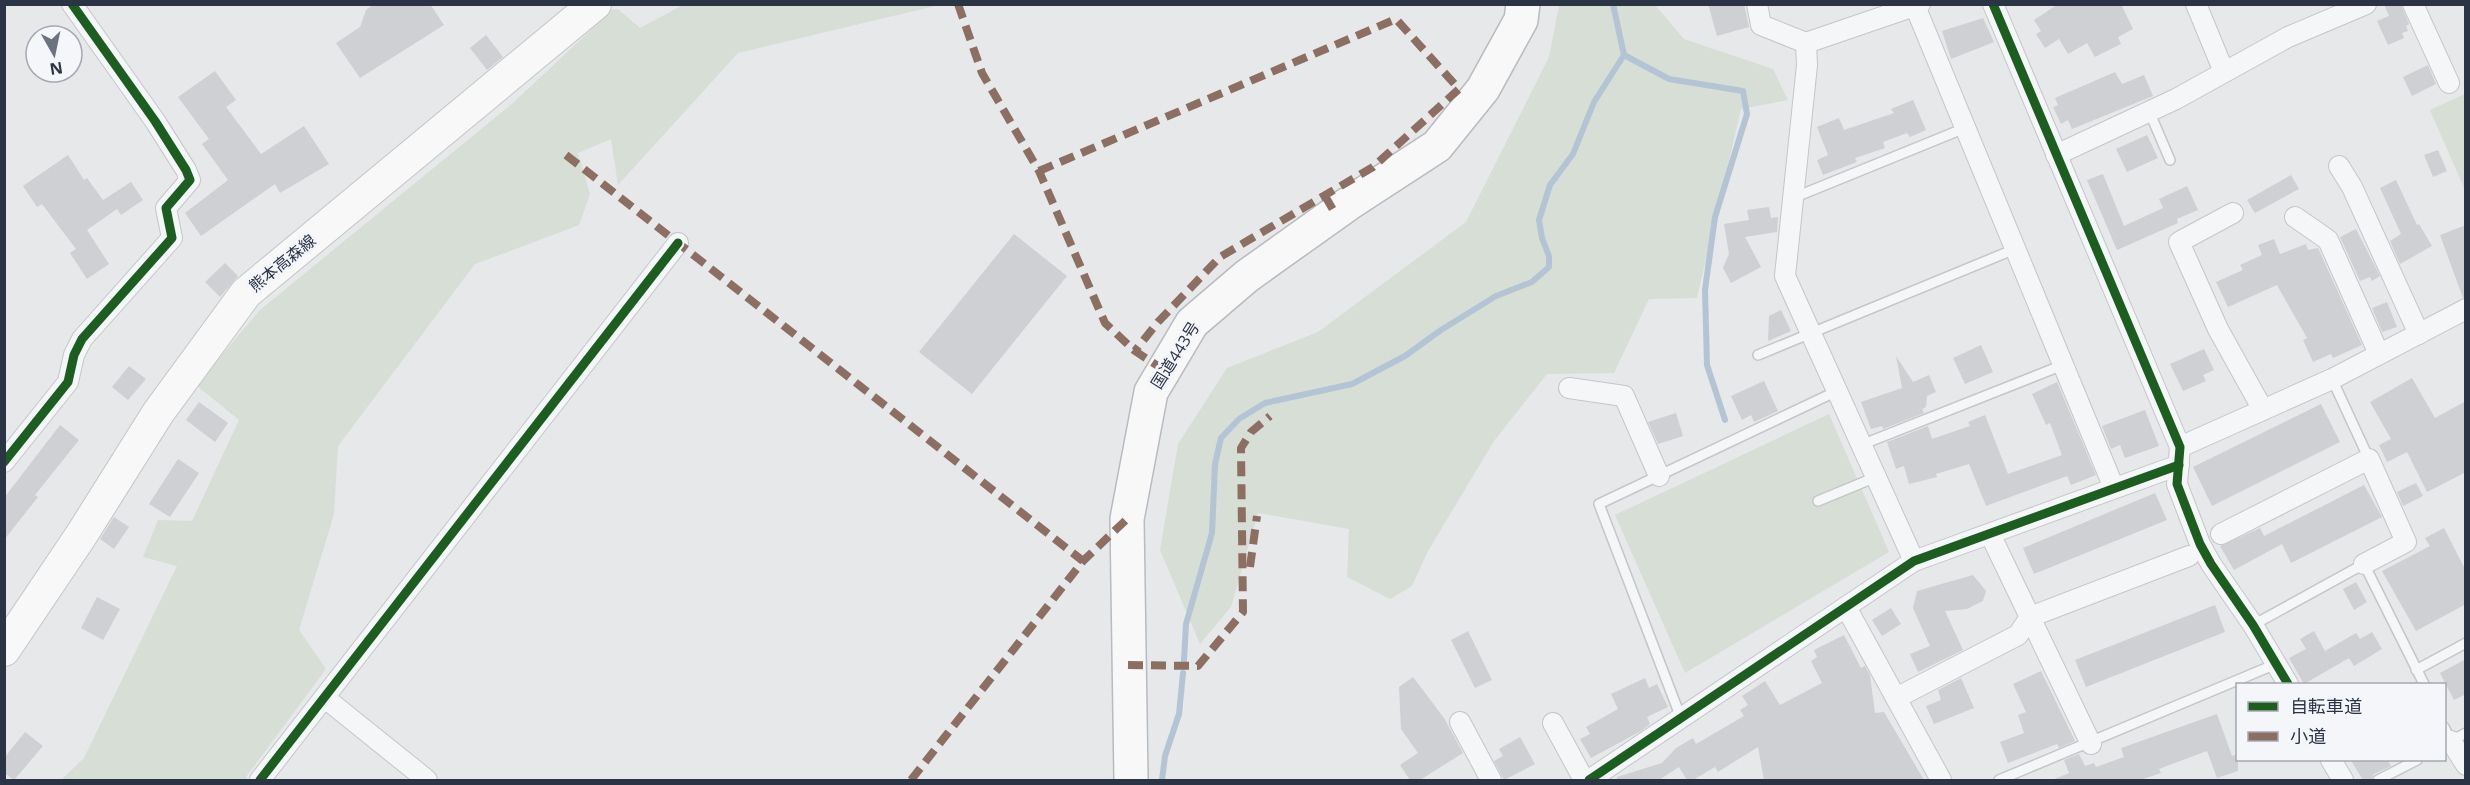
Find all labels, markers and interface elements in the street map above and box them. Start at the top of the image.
north arrow [24,24,84,84]
text: N [48,57,64,81]
street label: 熊本高森線 [244,229,320,297]
street label: 国道443号 [1146,317,1204,393]
legend [2236,683,2446,761]
text: 自転車道 [2290,694,2362,718]
text: 小道 [2290,724,2326,748]

